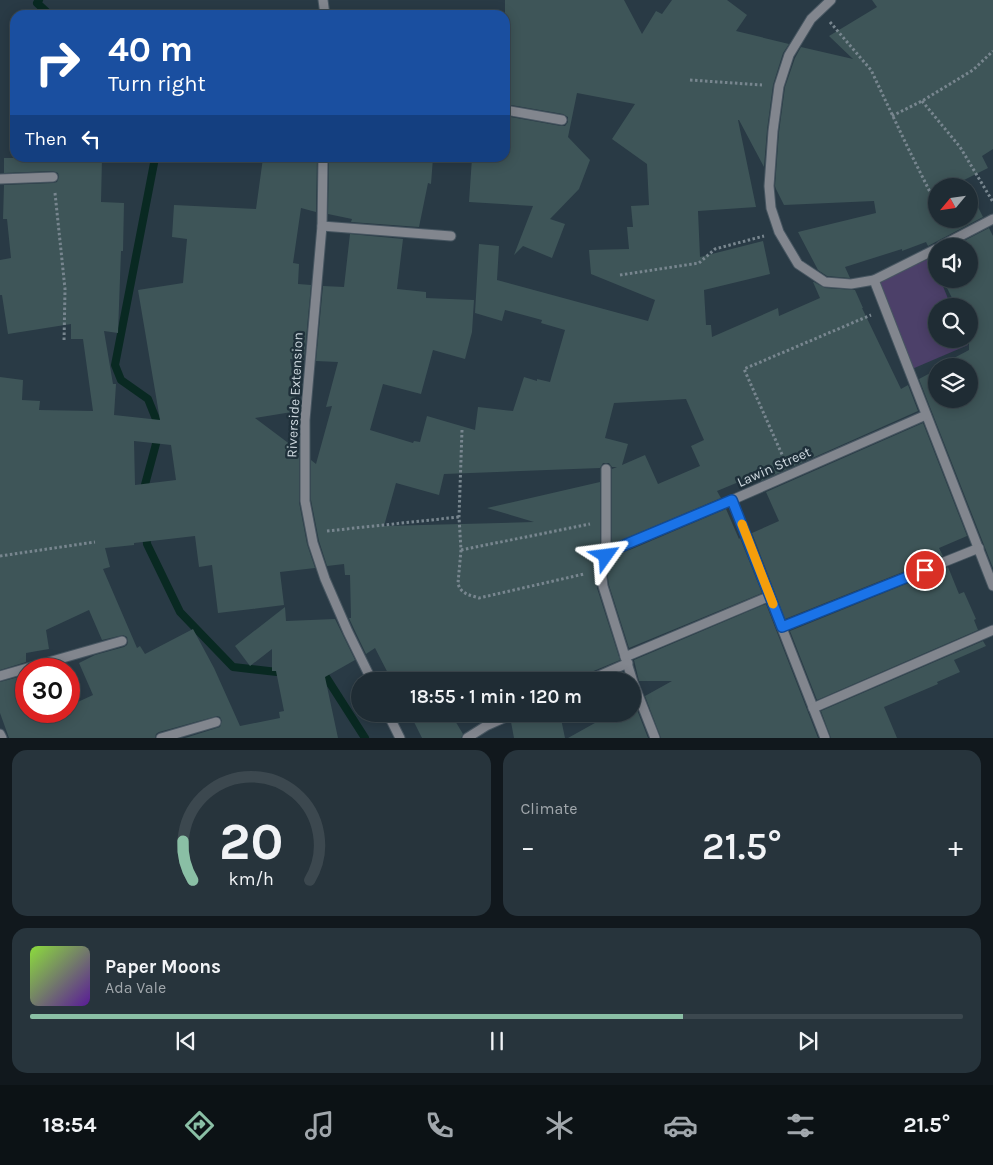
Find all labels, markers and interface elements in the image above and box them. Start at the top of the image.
text: 40 m [108,29,193,70]
icon: right [25,30,90,95]
text: Turn right [108,71,206,97]
icon: left [77,125,105,153]
text: Then [25,128,67,150]
north arrow [928,178,978,228]
map controls [928,178,978,408]
button: sound [928,238,978,288]
button: search [928,298,978,348]
street label: Riverside Extension [283,332,307,458]
button: layers [928,358,978,408]
street label: Lawin Street [735,443,813,491]
position arrow [579,529,631,581]
pin [904,549,946,591]
icon: arrive [911,556,939,584]
speed limit sign: 30 [15,658,80,723]
text: 18:55 · 1 min · 120 m [410,686,582,708]
text: Climate [521,799,578,818]
text: 20 [219,811,283,872]
text: 21.5° [702,824,782,869]
text: − [521,830,535,863]
text: + [948,830,963,863]
text: km/h [229,869,274,890]
text: Paper Moons [105,956,221,978]
text: Ada Vale [105,978,166,997]
icon: previous [172,1027,200,1055]
icon: pause [483,1027,511,1055]
icon: next [794,1027,822,1055]
icon: directions [182,1108,217,1143]
icon: music [302,1108,337,1143]
icon: phone [422,1108,457,1143]
icon: climate [542,1108,577,1143]
icon: car [663,1108,698,1143]
icon: filters [783,1108,818,1143]
text: 18:54 [43,1112,97,1138]
text: 21.5° [903,1112,950,1138]

